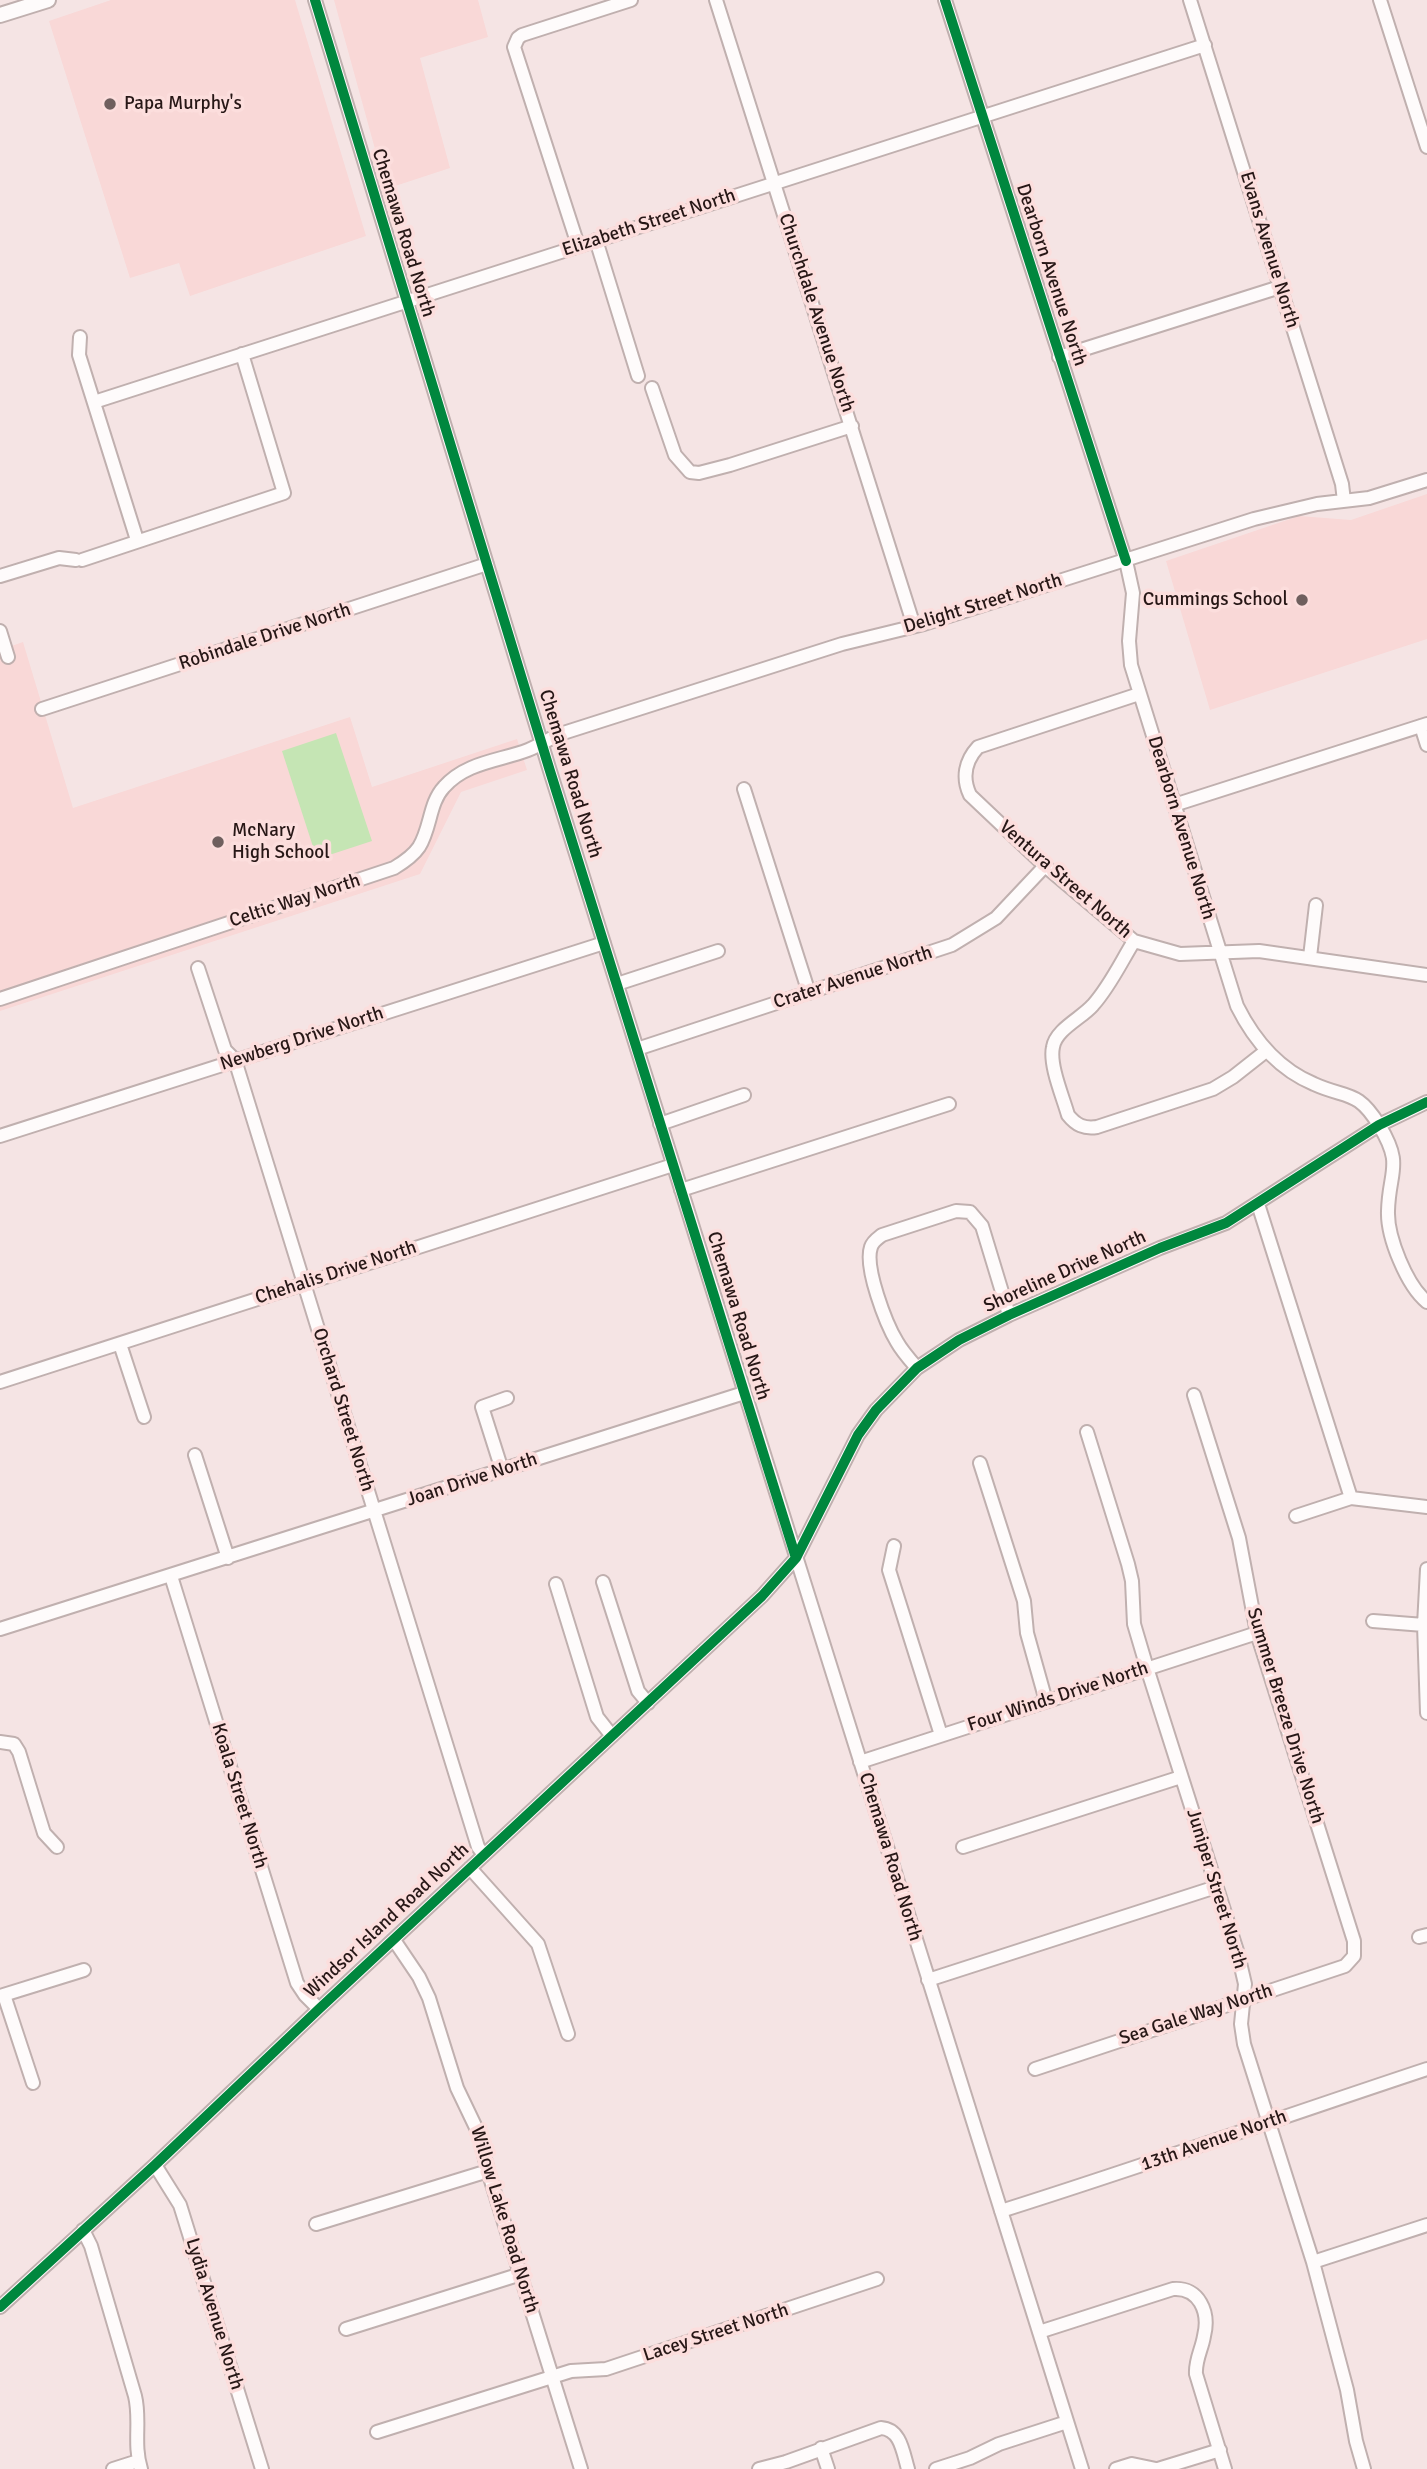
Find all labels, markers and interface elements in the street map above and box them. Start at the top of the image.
place label: Papa Murphy's [124,93,242,115]
marker: Papa Murphy's [102,96,118,112]
street label: Chemawa Road North [366,146,440,320]
street label: Evans Avenue North [1234,169,1304,331]
street label: Dearborn Avenue North [1011,181,1091,369]
street label: Elizabeth Street North [559,184,739,262]
street label: Churchdale Avenue North [773,211,859,415]
street label: Delight Street North [901,569,1065,639]
place label: Cummings School [1143,589,1288,611]
marker: Cummings School [1294,592,1310,608]
street label: Robindale Drive North [176,598,354,676]
street label: Chemawa Road North [533,687,607,861]
street label: Dearborn Avenue North [1142,733,1220,923]
street label: Ventura Street North [994,816,1136,944]
place label: McNary High School [232,820,330,864]
marker: McNary High School [210,834,226,850]
street label: Celtic Way North [227,869,363,933]
street label: Crater Avenue North [771,942,935,1014]
street label: Newberg Drive North [217,1002,387,1076]
street label: Shoreline Drive North [980,1226,1150,1318]
street label: Chemawa Road North [701,1229,775,1403]
street label: Chehalis Drive North [252,1236,420,1310]
street label: Orchard Street North [307,1325,379,1495]
street label: Joan Drive North [404,1448,540,1512]
street label: Summer Breeze Drive North [1241,1605,1329,1827]
street label: Four Winds Drive North [965,1657,1151,1737]
street label: Koala Street North [206,1721,272,1871]
street label: Chemawa Road North [853,1770,927,1944]
street label: Juniper Street North [1181,1806,1251,1972]
street label: Windsor Island Road North [300,1839,474,2003]
street label: Sea Gale Way North [1116,1979,1276,2051]
street label: 13th Avenue North [1138,2105,1290,2177]
street label: Willow Lake Road North [465,2124,543,2316]
street label: Lydia Avenue North [180,2235,248,2393]
street label: Lacey Street North [641,2299,791,2367]

